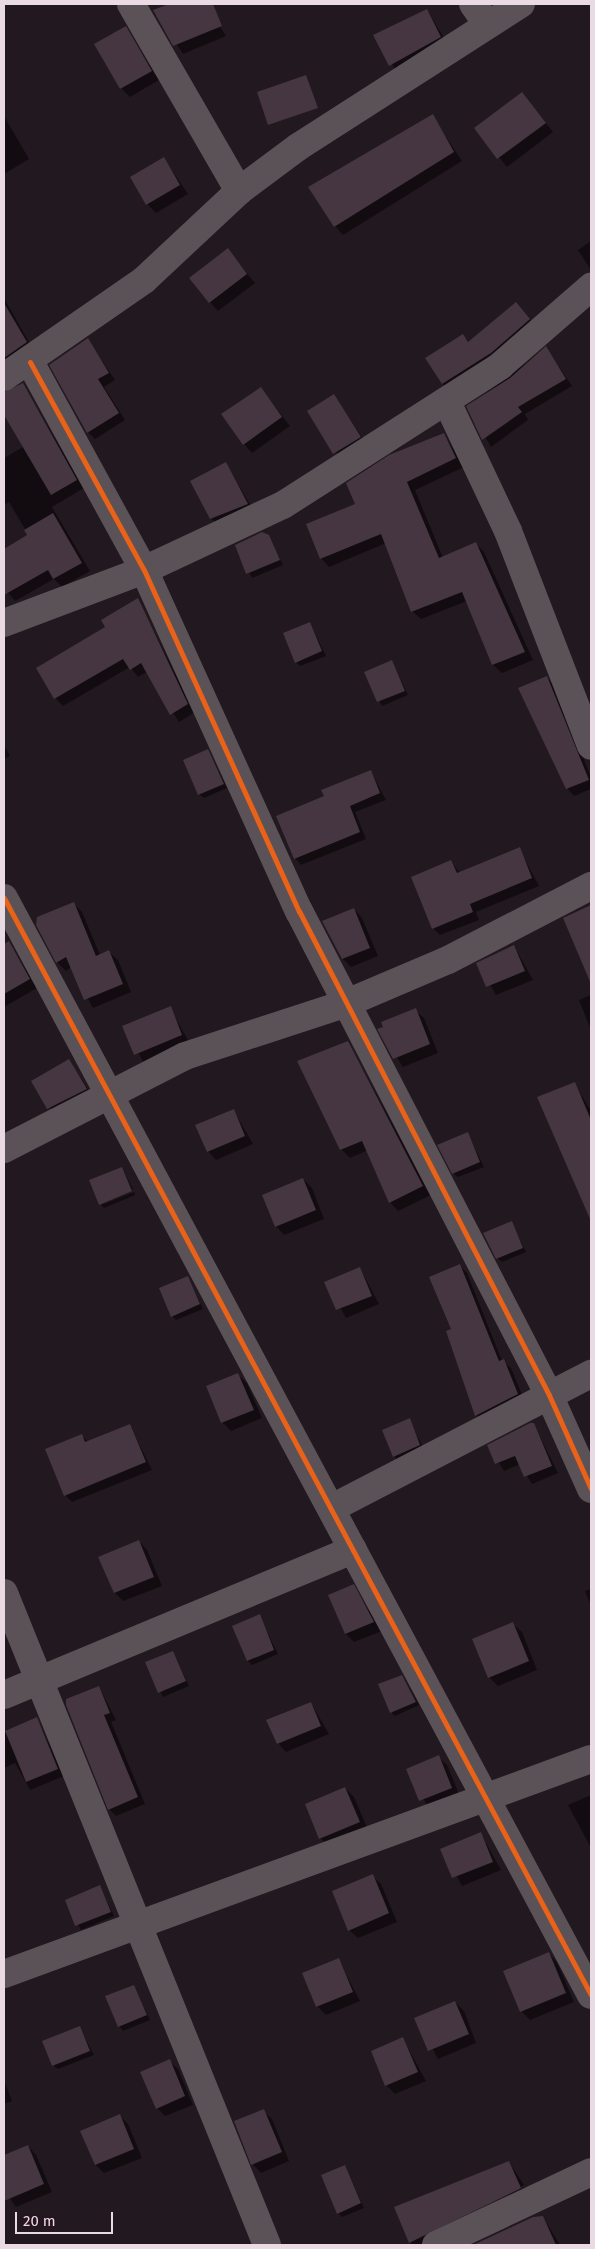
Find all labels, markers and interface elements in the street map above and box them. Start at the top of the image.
scale bar [18,2202,115,2234]
text: 20 m [23,2212,56,2230]

